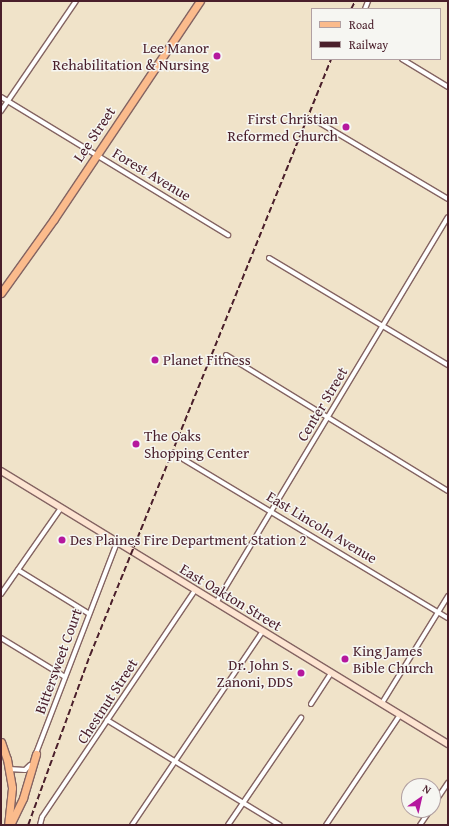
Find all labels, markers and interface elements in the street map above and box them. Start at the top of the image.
legend [311,8,441,60]
text: Road [349,16,374,33]
text: Railway [349,36,388,53]
place label: Lee Manor Rehabilitation & Nursing [53,38,209,73]
marker: Lee Manor Rehabilitation & Nursing [212,51,222,61]
street label: Lee Street [69,103,119,165]
place label: First Christian Reformed Church [228,109,338,144]
marker: First Christian Reformed Church [341,122,351,132]
street label: Forest Avenue [110,144,194,204]
place label: Planet Fitness [163,351,251,369]
marker: Planet Fitness [150,355,160,365]
street label: Center Street [293,364,351,444]
place label: The Oaks Shopping Center [144,426,249,461]
marker: The Oaks Shopping Center [131,439,141,449]
street label: East Lincoln Avenue [264,487,380,567]
place label: Des Plaines Fire Department Station 2 [70,531,306,549]
marker: Des Plaines Fire Department Station 2 [57,535,67,545]
street label: East Oakton Street [177,559,285,635]
street label: Bittersweet Court [31,606,85,716]
place label: King James Bible Church [353,641,434,676]
marker: King James Bible Church [340,654,350,664]
street label: Chestnut Street [73,655,141,747]
place label: Dr. John S. Zanoni, DDS [217,655,293,690]
marker: Dr. John S. Zanoni, DDS [296,668,306,678]
north arrow [401,778,441,818]
text: N [420,780,435,798]

